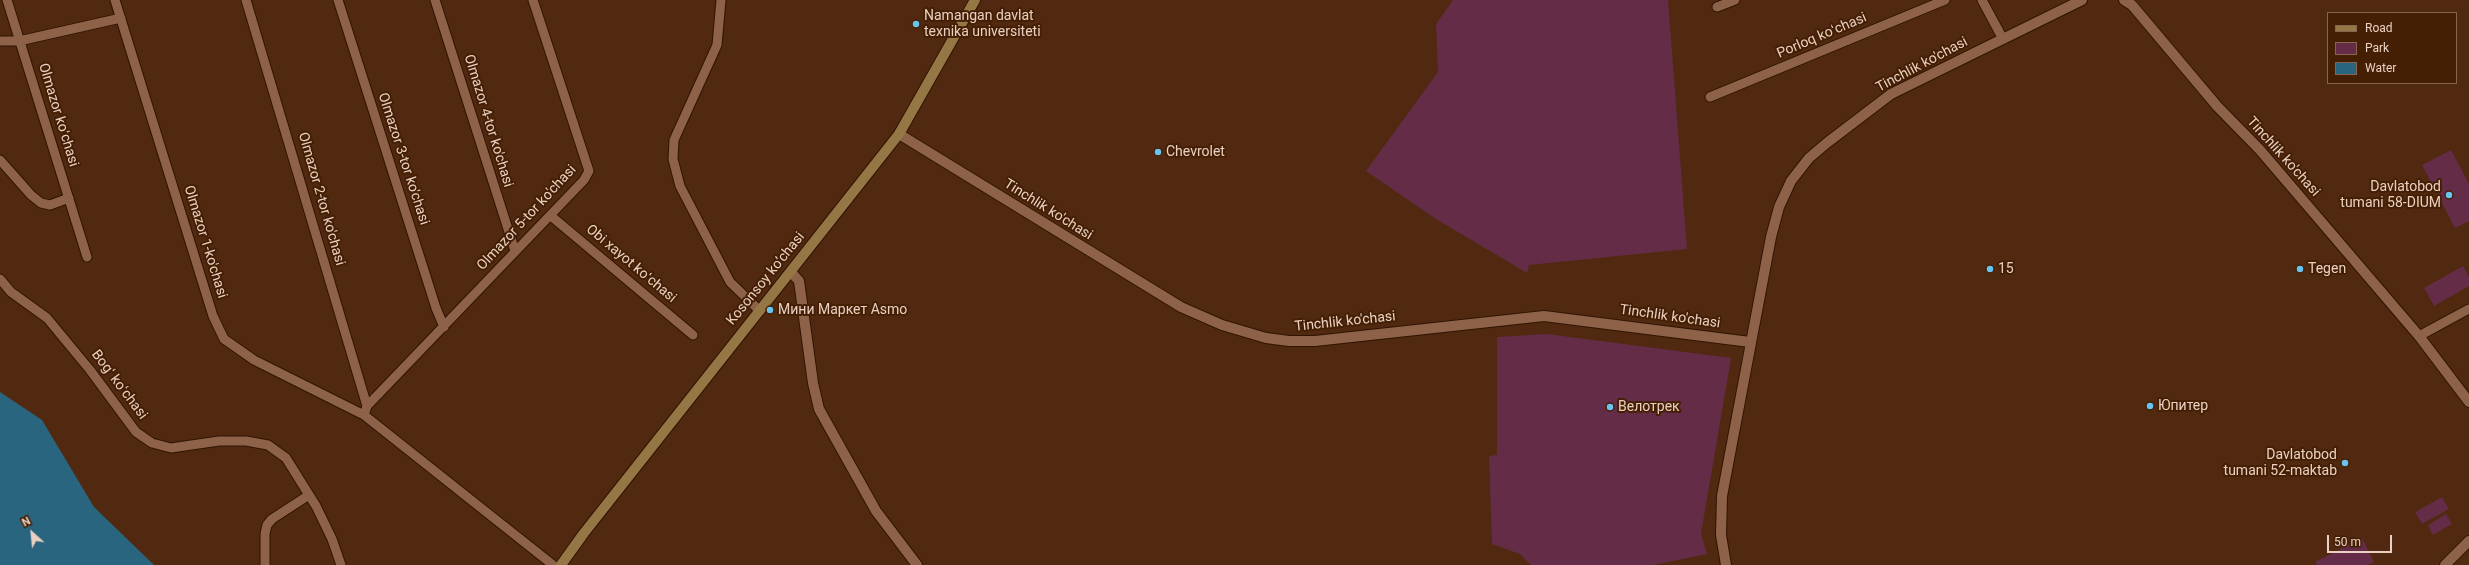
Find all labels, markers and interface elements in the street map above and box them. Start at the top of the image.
place label: Namangan davlat texnika universiteti [924,8,1041,40]
street label: Porloq koʻchasi [1775,10,1869,62]
legend [2327,12,2457,84]
marker: Namangan davlat texnika universiteti [911,19,921,29]
text: Road [2365,21,2393,35]
street label: Tinchlik ko'chasi [1873,34,1971,96]
text: Park [2365,41,2389,55]
street label: Olmazor 4-tor ko'chasi [460,53,516,189]
street label: Olmazor koʻchasi [34,61,82,169]
text: Water [2365,61,2396,75]
street label: Olmazor 3-tor ko'chasi [374,91,432,227]
street label: Tinchlik ko'chasi [2243,114,2323,200]
street label: Olmazor 2-tor ko'chasi [294,130,348,268]
place label: Chevrolet [1166,144,1225,160]
marker: Chevrolet [1153,147,1163,157]
street label: Olmazor 5-tor ko'chasi [474,162,580,274]
street label: Tinchlik ko'chasi [1001,176,1095,244]
place label: Davlatobod tumani 58-DIUM [2340,179,2441,212]
street label: Olmazor 1-ko'chasi [180,184,230,300]
marker: Davlatobod tumani 58-DIUM [2444,190,2454,200]
street label: Obi xayot koʻchasi [582,221,680,307]
street label: Kosonsoy ko’chasi [723,229,809,329]
place label: 15 [1998,261,2014,277]
place label: Tegen [2308,261,2346,277]
marker: 15 [1985,264,1995,274]
marker: Tegen [2295,264,2305,274]
place label: Мини Маркет Asmo [778,302,907,318]
street label: Tinchlik ko'chasi [1619,302,1721,332]
marker: Мини Маркет Asmo [765,305,775,315]
street label: Tinchlik ko'chasi [1294,308,1396,336]
street label: Bogʻ koʻchasi [87,347,151,423]
place label: Юпитер [2158,398,2208,414]
place label: Велотрек [1618,399,1680,415]
marker: Юпитер [2145,401,2155,411]
marker: Велотрек [1605,402,1615,412]
place label: Davlatobod tumani 52-maktab [2224,447,2337,480]
marker: Davlatobod tumani 52-maktab [2340,458,2350,468]
north arrow [12,513,52,553]
text: N [20,514,33,529]
scale bar [2329,527,2394,553]
text: 50 m [2334,535,2361,549]

